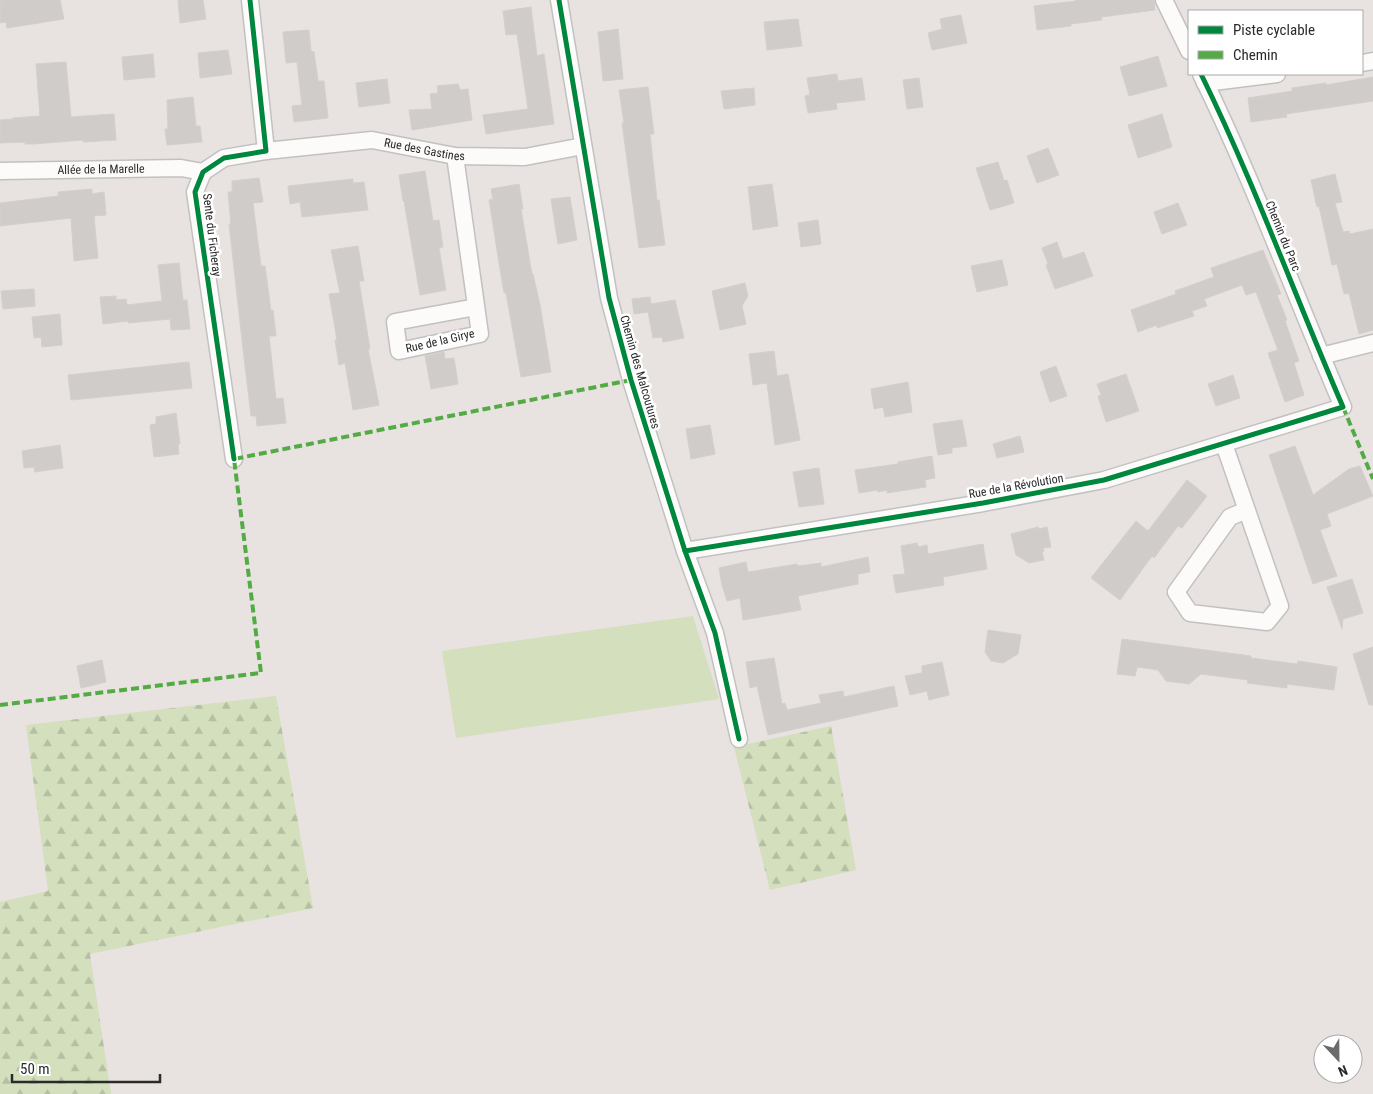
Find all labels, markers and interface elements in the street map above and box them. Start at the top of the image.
legend [1188,10,1363,75]
text: Piste cyclable [1233,21,1315,39]
text: Chemin [1233,46,1278,64]
street label: Rue des Gastines [383,135,465,163]
street label: Allée de la Marelle [57,162,145,177]
street label: Sente du Ficheray [200,193,224,277]
street label: Chemin du Parc [1263,199,1304,274]
street label: Chemin des Malcoutures [617,314,663,430]
street label: Rue de la Girye [404,326,476,356]
street label: Rue de la Révolution [968,471,1065,501]
north arrow [1313,1034,1363,1084]
scale bar [12,1052,160,1084]
text: 50 m [20,1060,50,1078]
text: N [1336,1062,1350,1080]

